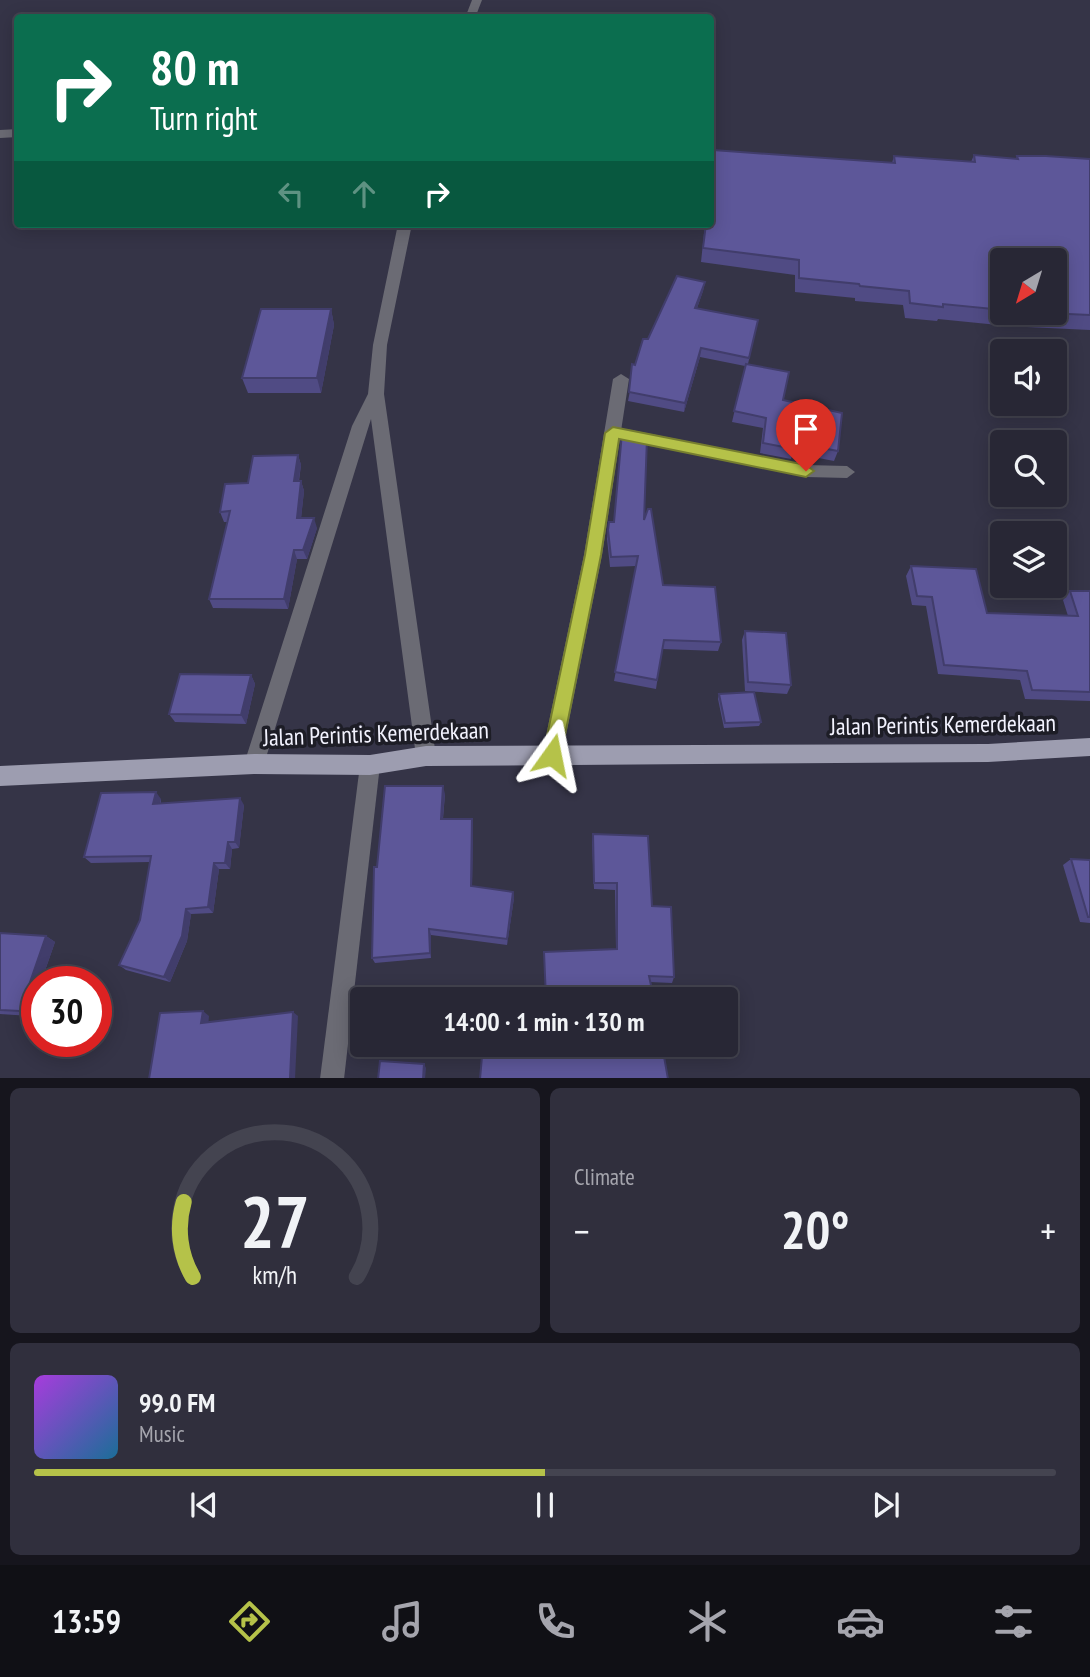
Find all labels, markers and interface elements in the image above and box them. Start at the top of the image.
text: 80 m [150,35,239,99]
icon: right [35,42,126,133]
text: Turn right [150,97,258,139]
icon: left [272,175,310,213]
icon: ahead [345,175,383,213]
icon: right [418,175,456,213]
north arrow [990,248,1068,326]
map controls [990,248,1067,598]
button: sound [990,339,1067,416]
pin [776,399,836,471]
icon: arrive [787,410,825,448]
button: search [990,430,1067,507]
button: layers [990,521,1067,598]
street label: Jalan Perintis Kemerdekaan [829,707,1056,742]
street label: Jalan Perintis Kemerdekaan [262,714,489,753]
position arrow [515,718,589,792]
speed limit sign: 30 [21,966,112,1057]
text: 14:00 · 1 min · 130 m [444,1005,644,1038]
text: Climate [574,1162,635,1191]
text: 27 [240,1173,310,1267]
text: 20° [781,1196,849,1263]
text: − [574,1206,590,1255]
text: + [1040,1206,1056,1255]
text: km/h [253,1258,297,1290]
text: 99.0 FM [139,1386,215,1419]
text: Music [139,1419,185,1448]
icon: previous [185,1486,223,1524]
icon: pause [526,1486,564,1524]
icon: next [867,1486,905,1524]
icon: directions [225,1597,274,1646]
icon: music [378,1597,427,1646]
icon: phone [531,1597,580,1646]
icon: climate [683,1597,732,1646]
icon: car [836,1597,885,1646]
icon: filters [989,1597,1038,1646]
text: 13:59 [52,1600,121,1642]

